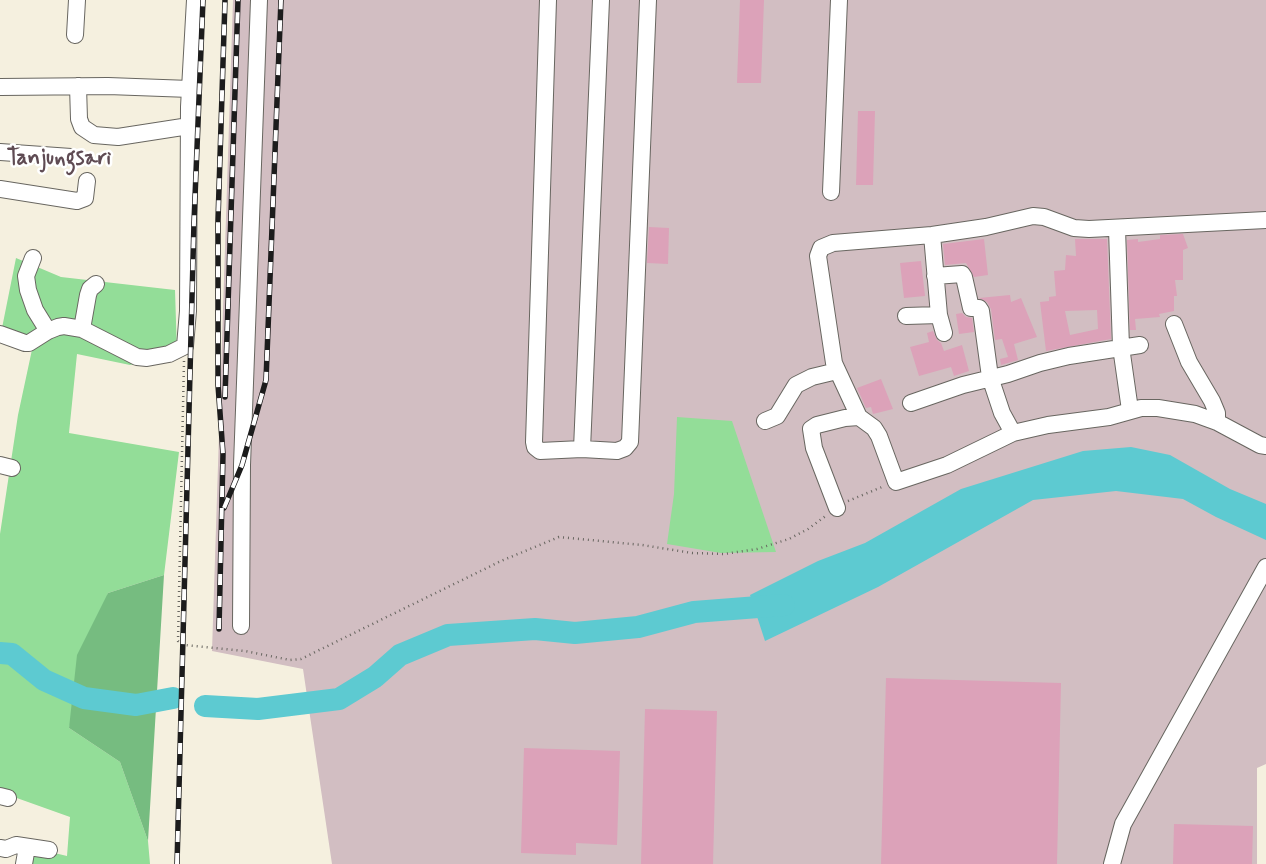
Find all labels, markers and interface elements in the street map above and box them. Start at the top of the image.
district label: Tanjungsari [7,146,111,172]

